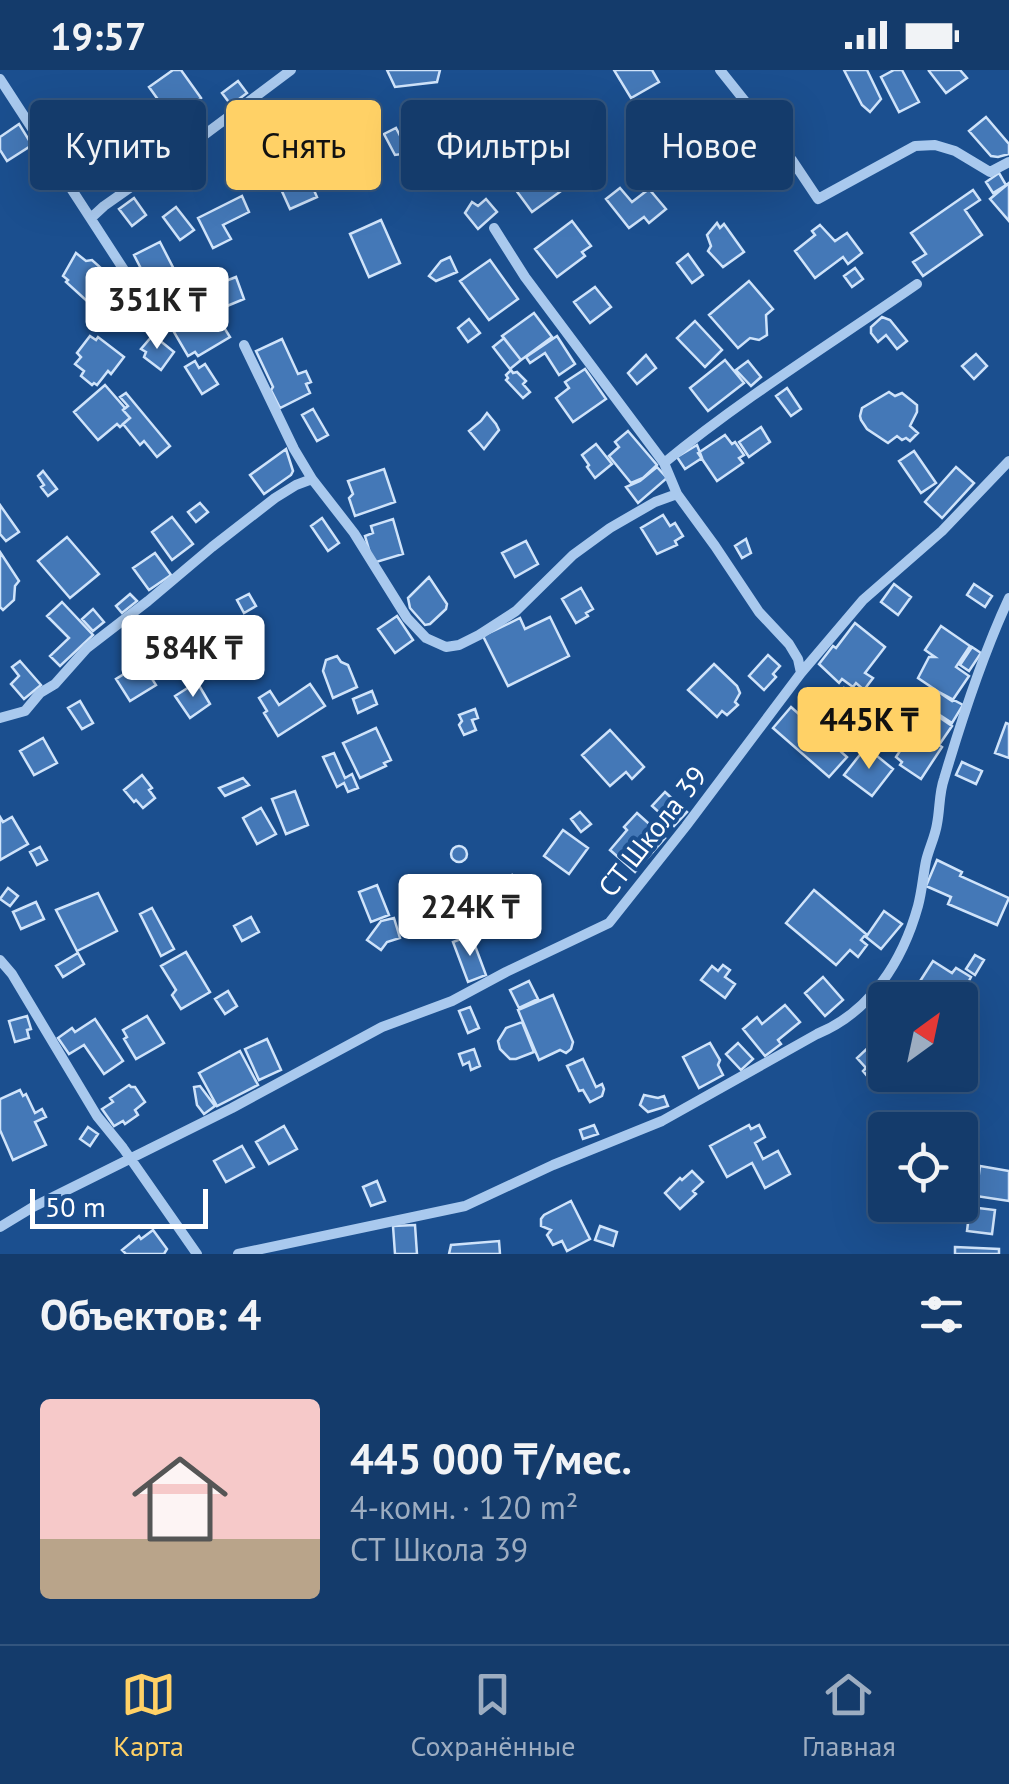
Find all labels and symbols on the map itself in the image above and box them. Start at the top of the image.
pin: 351K ₸ [76,267,238,352]
pin: 584K ₸ [112,615,274,700]
pin: 445K ₸ [788,687,950,772]
street label: СТ Школа 39 [589,758,715,904]
pin: 224K ₸ [389,874,551,959]
north arrow [868,982,978,1092]
scale bar [30,1184,208,1228]

